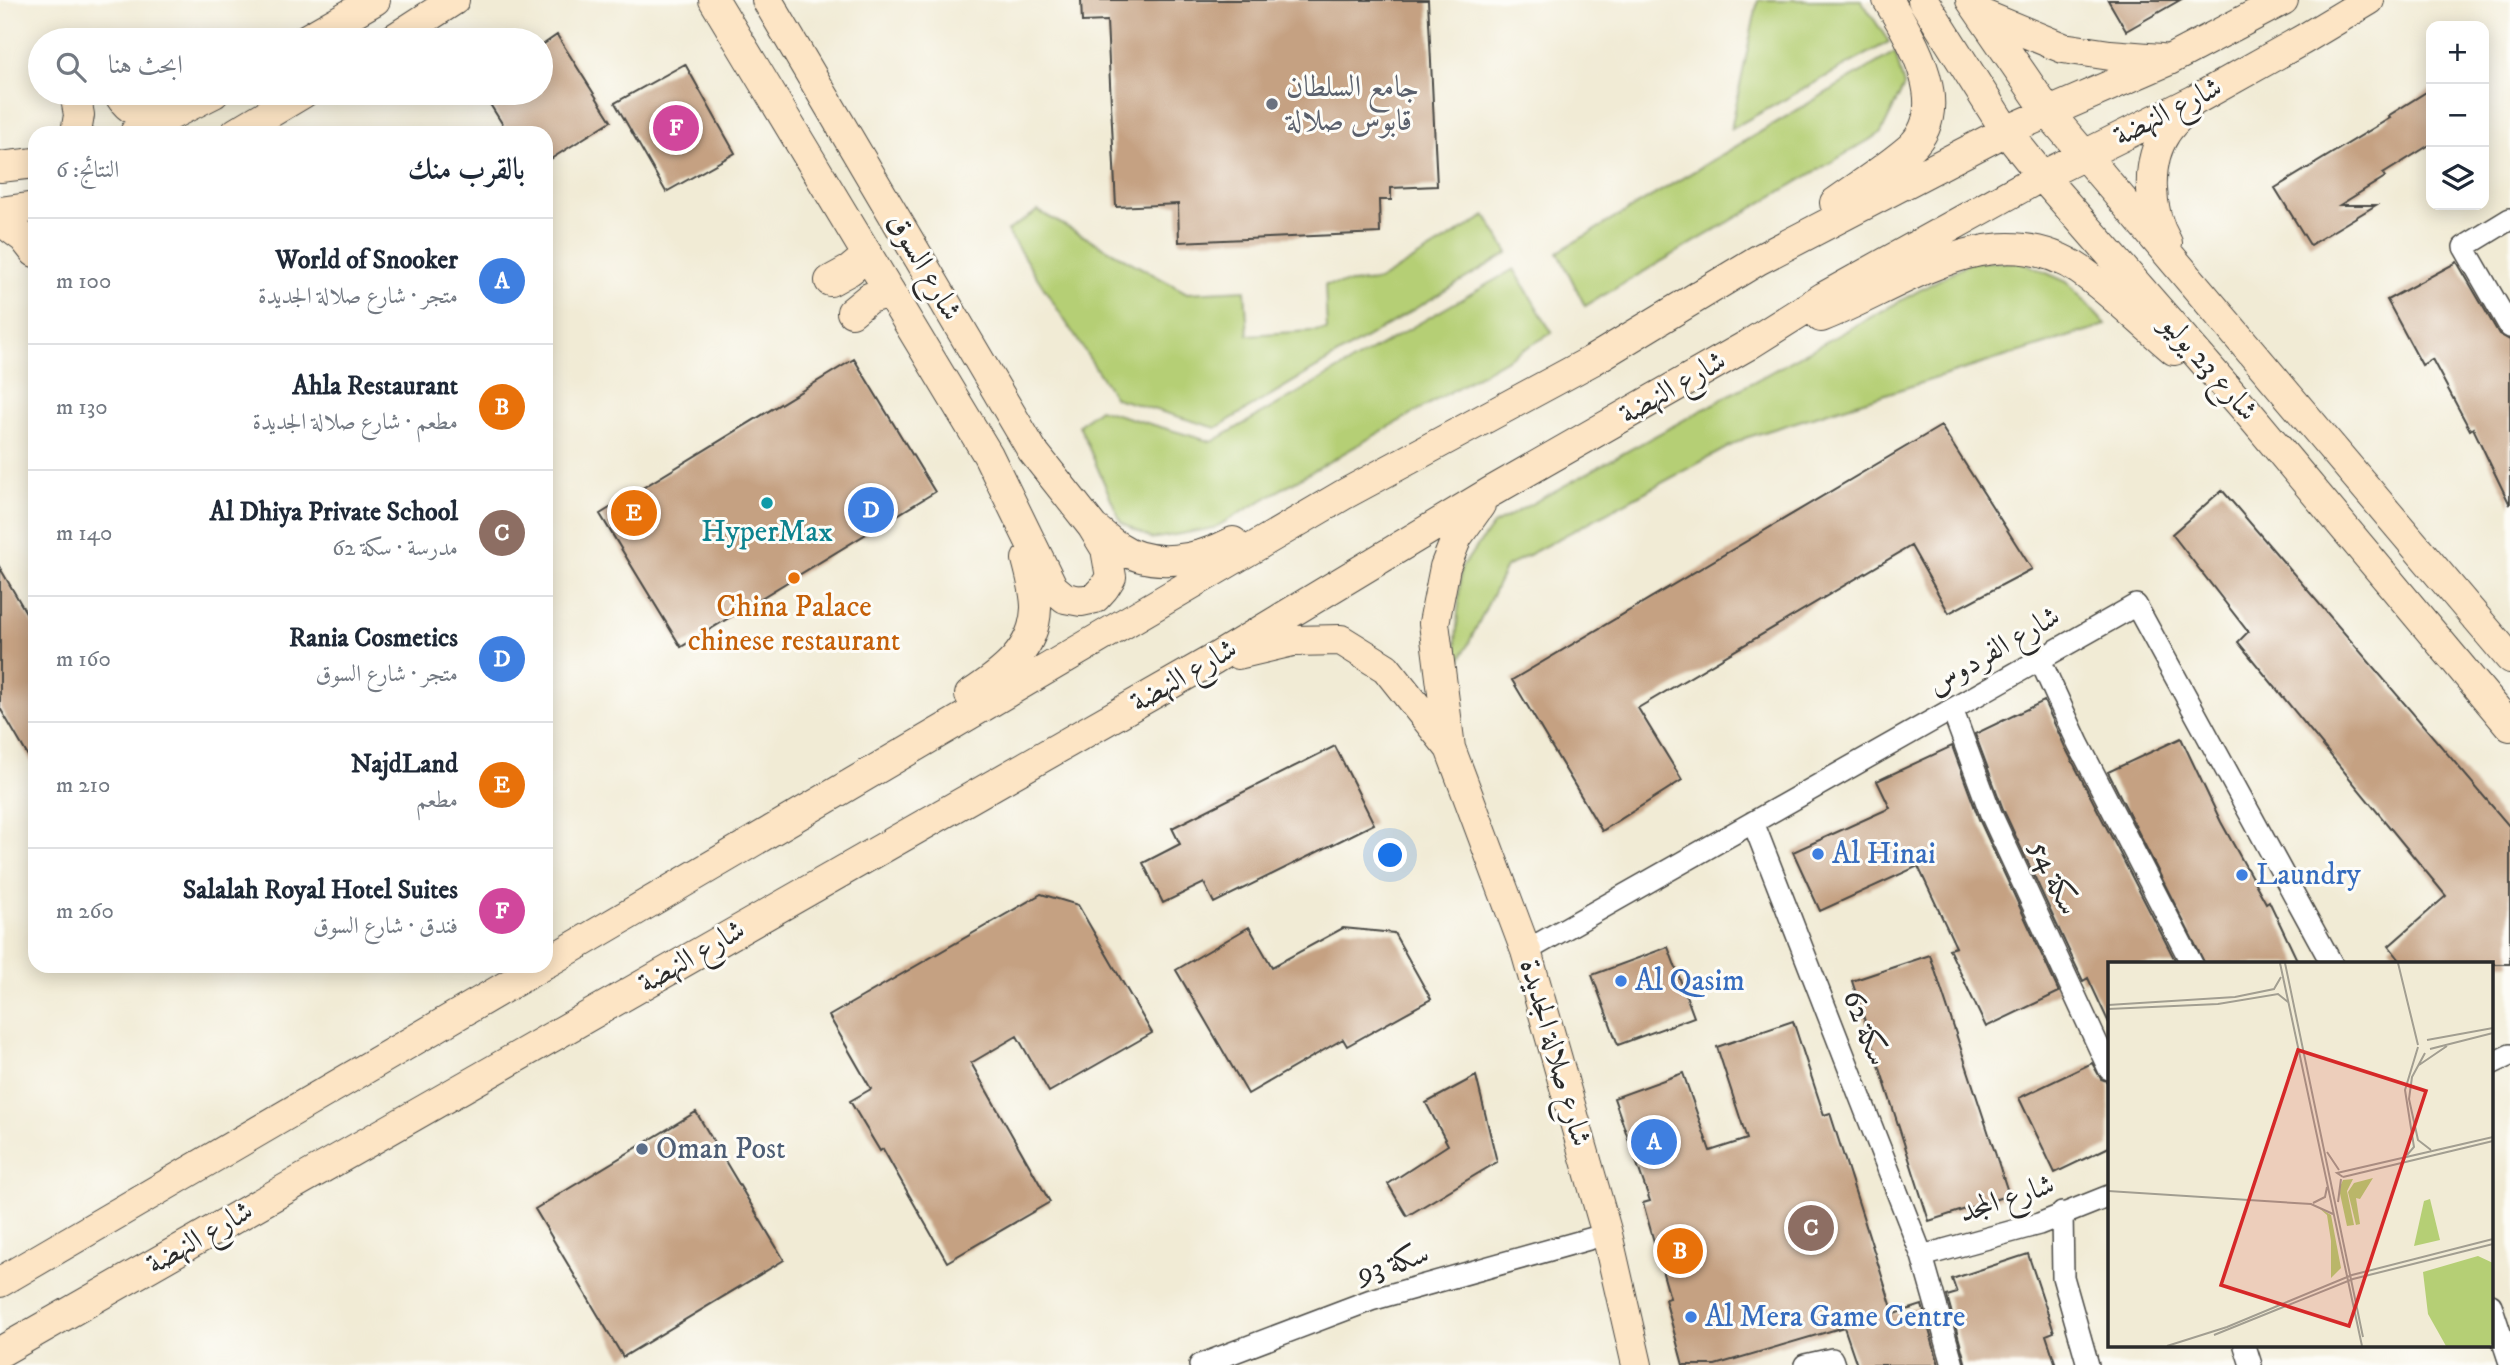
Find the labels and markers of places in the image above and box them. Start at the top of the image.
place label: جامع السلطان قابوس صلالة [1284,69,1419,140]
marker: جامع السلطان قابوس صلالة [1264,96,1280,112]
pin: F [653,102,699,154]
pin: D [848,484,894,536]
pin: E [611,487,657,539]
marker: HyperMax [759,495,775,511]
place label: HyperMax [701,514,833,551]
marker: China Palace chinese restaurant [786,570,802,586]
place label: China Palace chinese restaurant [688,589,900,660]
place label: Al Hinai [1832,836,1936,873]
marker: Al Hinai [1810,846,1826,862]
place label: Laundry [2256,857,2362,894]
marker: Laundry [2234,867,2250,883]
place label: Al Qasim [1635,963,1745,1000]
marker: Al Qasim [1613,973,1629,989]
pin: A [1631,1116,1677,1168]
place label: Oman Post [656,1131,786,1168]
marker: Oman Post [634,1141,650,1157]
pin: C [1788,1202,1834,1254]
pin: B [1657,1225,1703,1277]
place label: Al Mera Game Centre [1705,1299,1965,1336]
marker: Al Mera Game Centre [1683,1309,1699,1325]

